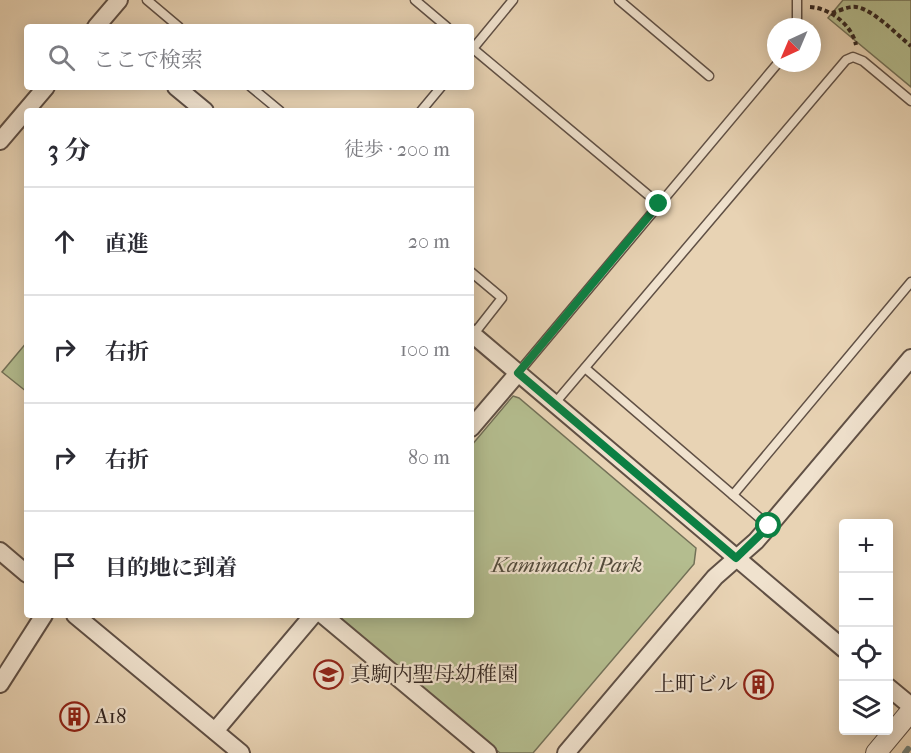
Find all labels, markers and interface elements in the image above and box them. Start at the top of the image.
north arrow [767,18,821,72]
search box [24,24,474,90]
icon: search [45,41,78,74]
text: ここで検索 [93,47,203,73]
text: 3 分 [48,135,90,166]
text: 徒歩 · 200 m [344,138,450,161]
route end [645,190,671,216]
icon: ahead [48,225,81,258]
text: 20 m [408,230,450,253]
text: 直進 [105,231,149,257]
icon: right [48,333,81,366]
text: 100 m [400,338,450,361]
text: 右折 [105,339,149,365]
icon: right [48,441,81,474]
text: 80 m [408,446,450,469]
text: 右折 [105,447,149,473]
route start [755,512,781,538]
map controls [839,519,893,735]
button: + [839,519,893,573]
icon: arrive [48,549,81,582]
park label: Kamimachi Park [490,553,642,577]
text: 目的地に到着 [105,555,237,581]
button: − [839,573,893,627]
button: locate [839,627,893,681]
school or university icon: 真駒内聖母幼稚園 [313,658,345,690]
place label: 真駒内聖母幼稚園 [350,662,518,686]
building icon: 上町ビル [743,668,775,700]
place label: 上町ビル [654,672,738,696]
button: layers [839,681,893,735]
building icon: A18 [58,700,90,732]
place label: A18 [94,704,127,728]

